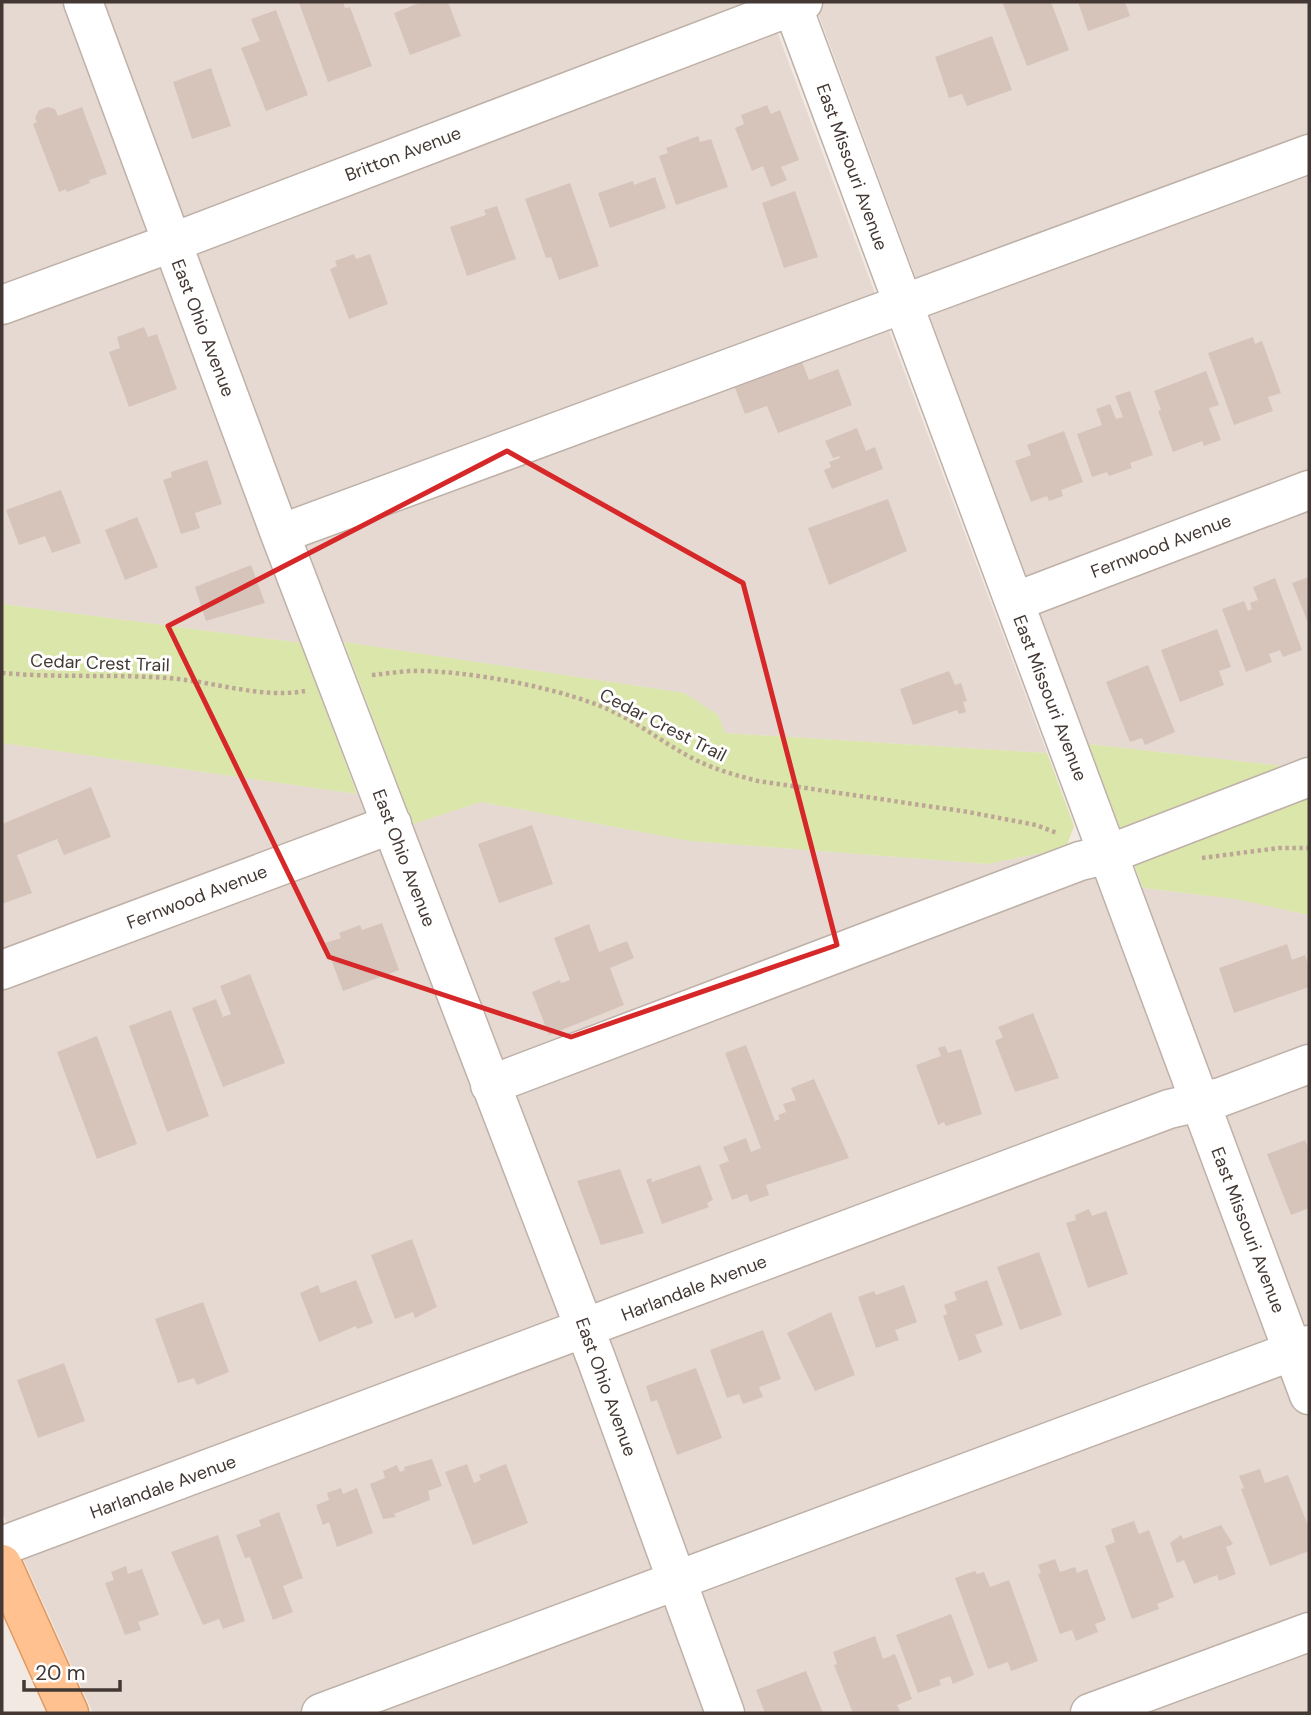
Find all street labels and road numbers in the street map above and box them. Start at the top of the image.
street label: East Missouri Avenue [811,80,893,254]
street label: Britton Avenue [341,121,465,187]
street label: East Ohio Avenue [166,256,240,400]
street label: Fernwood Avenue [1087,508,1235,584]
street label: East Missouri Avenue [1007,612,1093,784]
street label: Cedar Crest Trail [30,649,170,677]
street label: Cedar Crest Trail [595,683,731,767]
street label: East Ohio Avenue [367,786,441,930]
street label: Fernwood Avenue [123,859,271,935]
street label: East Missouri Avenue [1205,1144,1291,1316]
street label: Harlandale Avenue [618,1249,770,1327]
street label: East Ohio Avenue [570,1314,642,1460]
street label: Harlandale Avenue [86,1449,240,1525]

